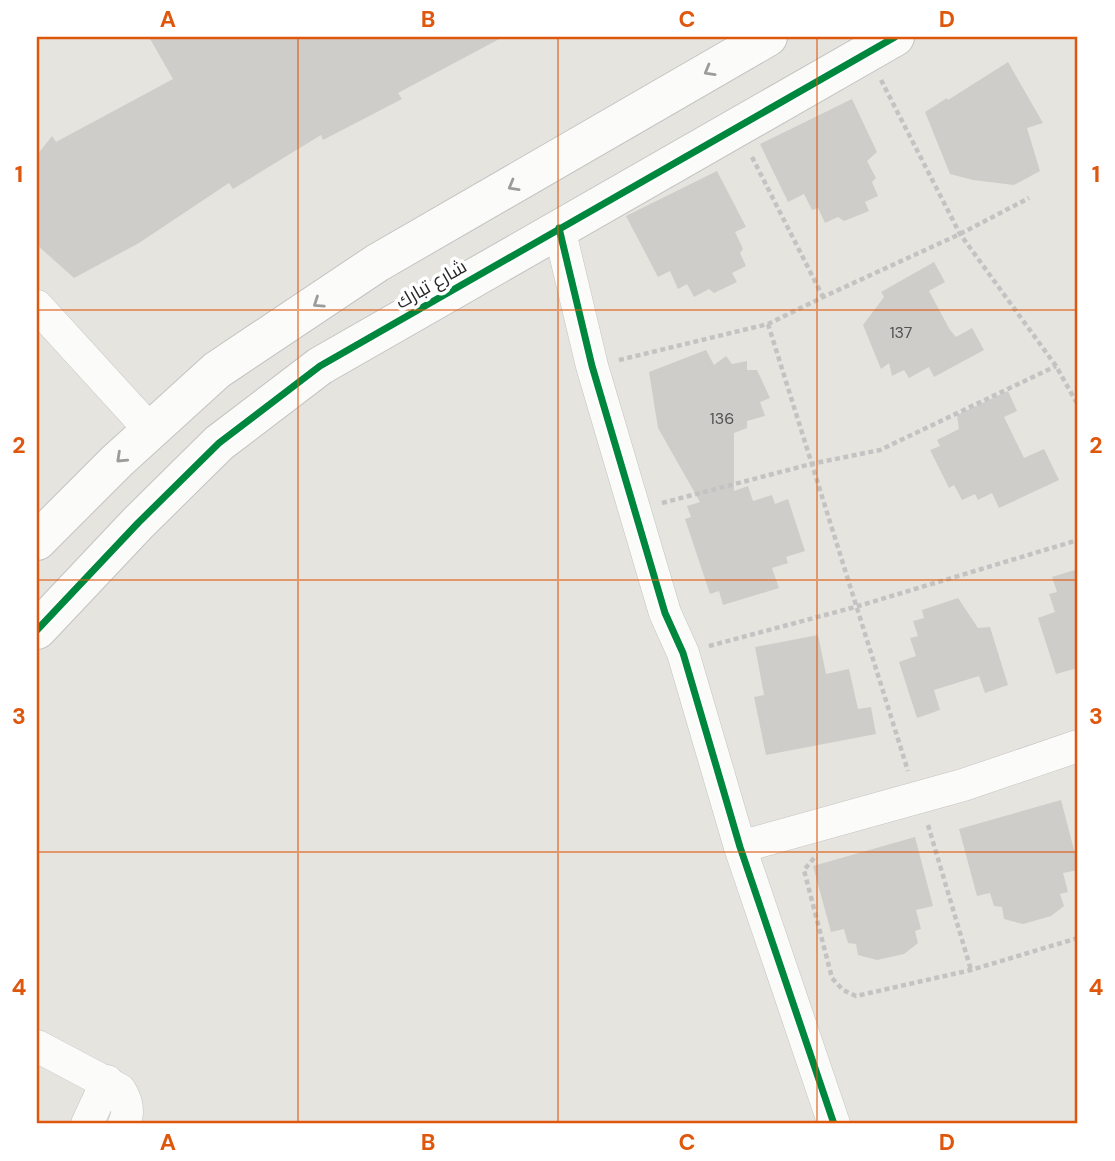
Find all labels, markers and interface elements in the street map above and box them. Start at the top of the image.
text: A [160,4,176,34]
text: B [421,4,435,34]
text: C [679,4,695,34]
text: D [939,4,955,34]
one-way arrow [704,63,717,76]
text: 1 [15,159,23,189]
text: 1 [1092,159,1100,189]
one-way arrow [508,178,520,191]
street label: شارع تبارك [391,254,472,315]
one-way arrow [313,295,326,307]
house number: 137 [890,322,912,343]
house number: 136 [710,408,734,429]
text: 2 [12,430,26,460]
text: 2 [1089,430,1103,460]
one-way arrow [116,450,129,462]
text: 3 [12,701,26,731]
text: 3 [1089,701,1103,731]
text: 4 [12,972,27,1002]
text: 4 [1089,972,1104,1002]
text: A [160,1127,176,1157]
text: B [421,1127,435,1157]
text: C [679,1127,695,1157]
text: D [939,1127,955,1157]

